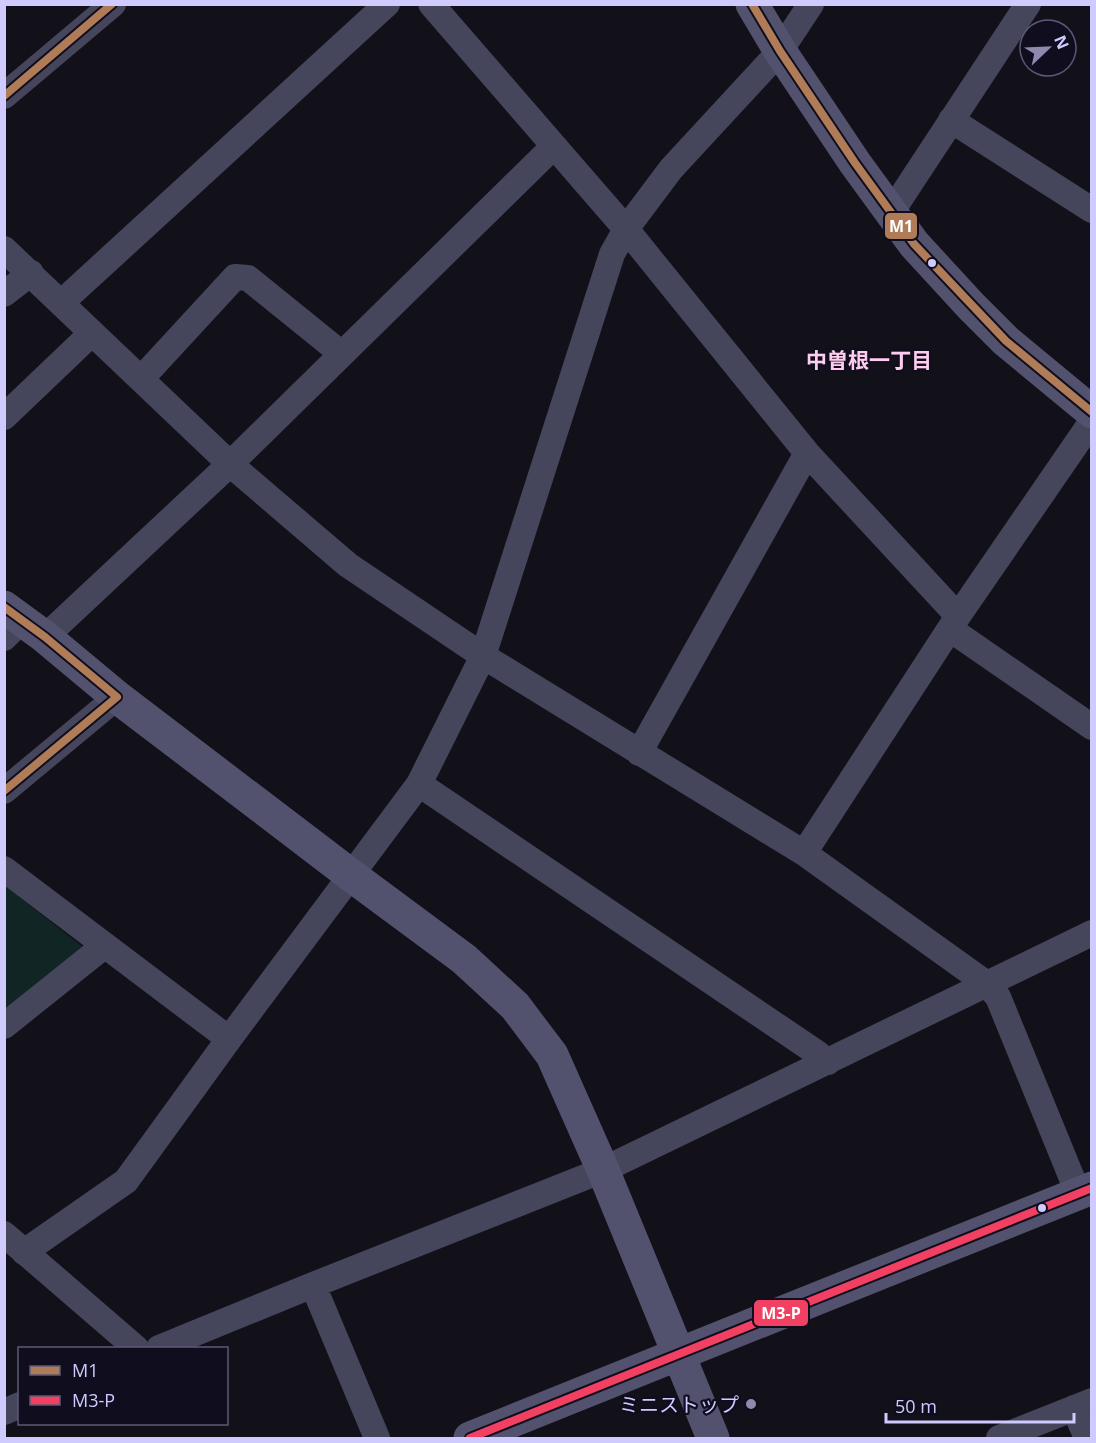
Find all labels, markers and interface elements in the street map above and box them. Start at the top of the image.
north arrow [1018,18,1078,78]
text: N [1049,32,1074,52]
line badge: M1 [884,212,918,240]
text: M1 [889,215,913,237]
unlabelled marker [926,257,938,269]
district label: 中曽根一丁目 [806,346,932,374]
unlabelled marker [1036,1202,1048,1214]
line badge: M3-P [753,1299,809,1327]
text: M3-P [761,1302,801,1324]
legend [18,1347,228,1425]
text: M1 [72,1358,98,1382]
scale bar [886,1386,1074,1424]
text: M3-P [72,1388,115,1412]
place label: ミニストップ [619,1391,739,1418]
text: 50 m [895,1394,937,1418]
marker: ミニストップ [744,1397,758,1411]

